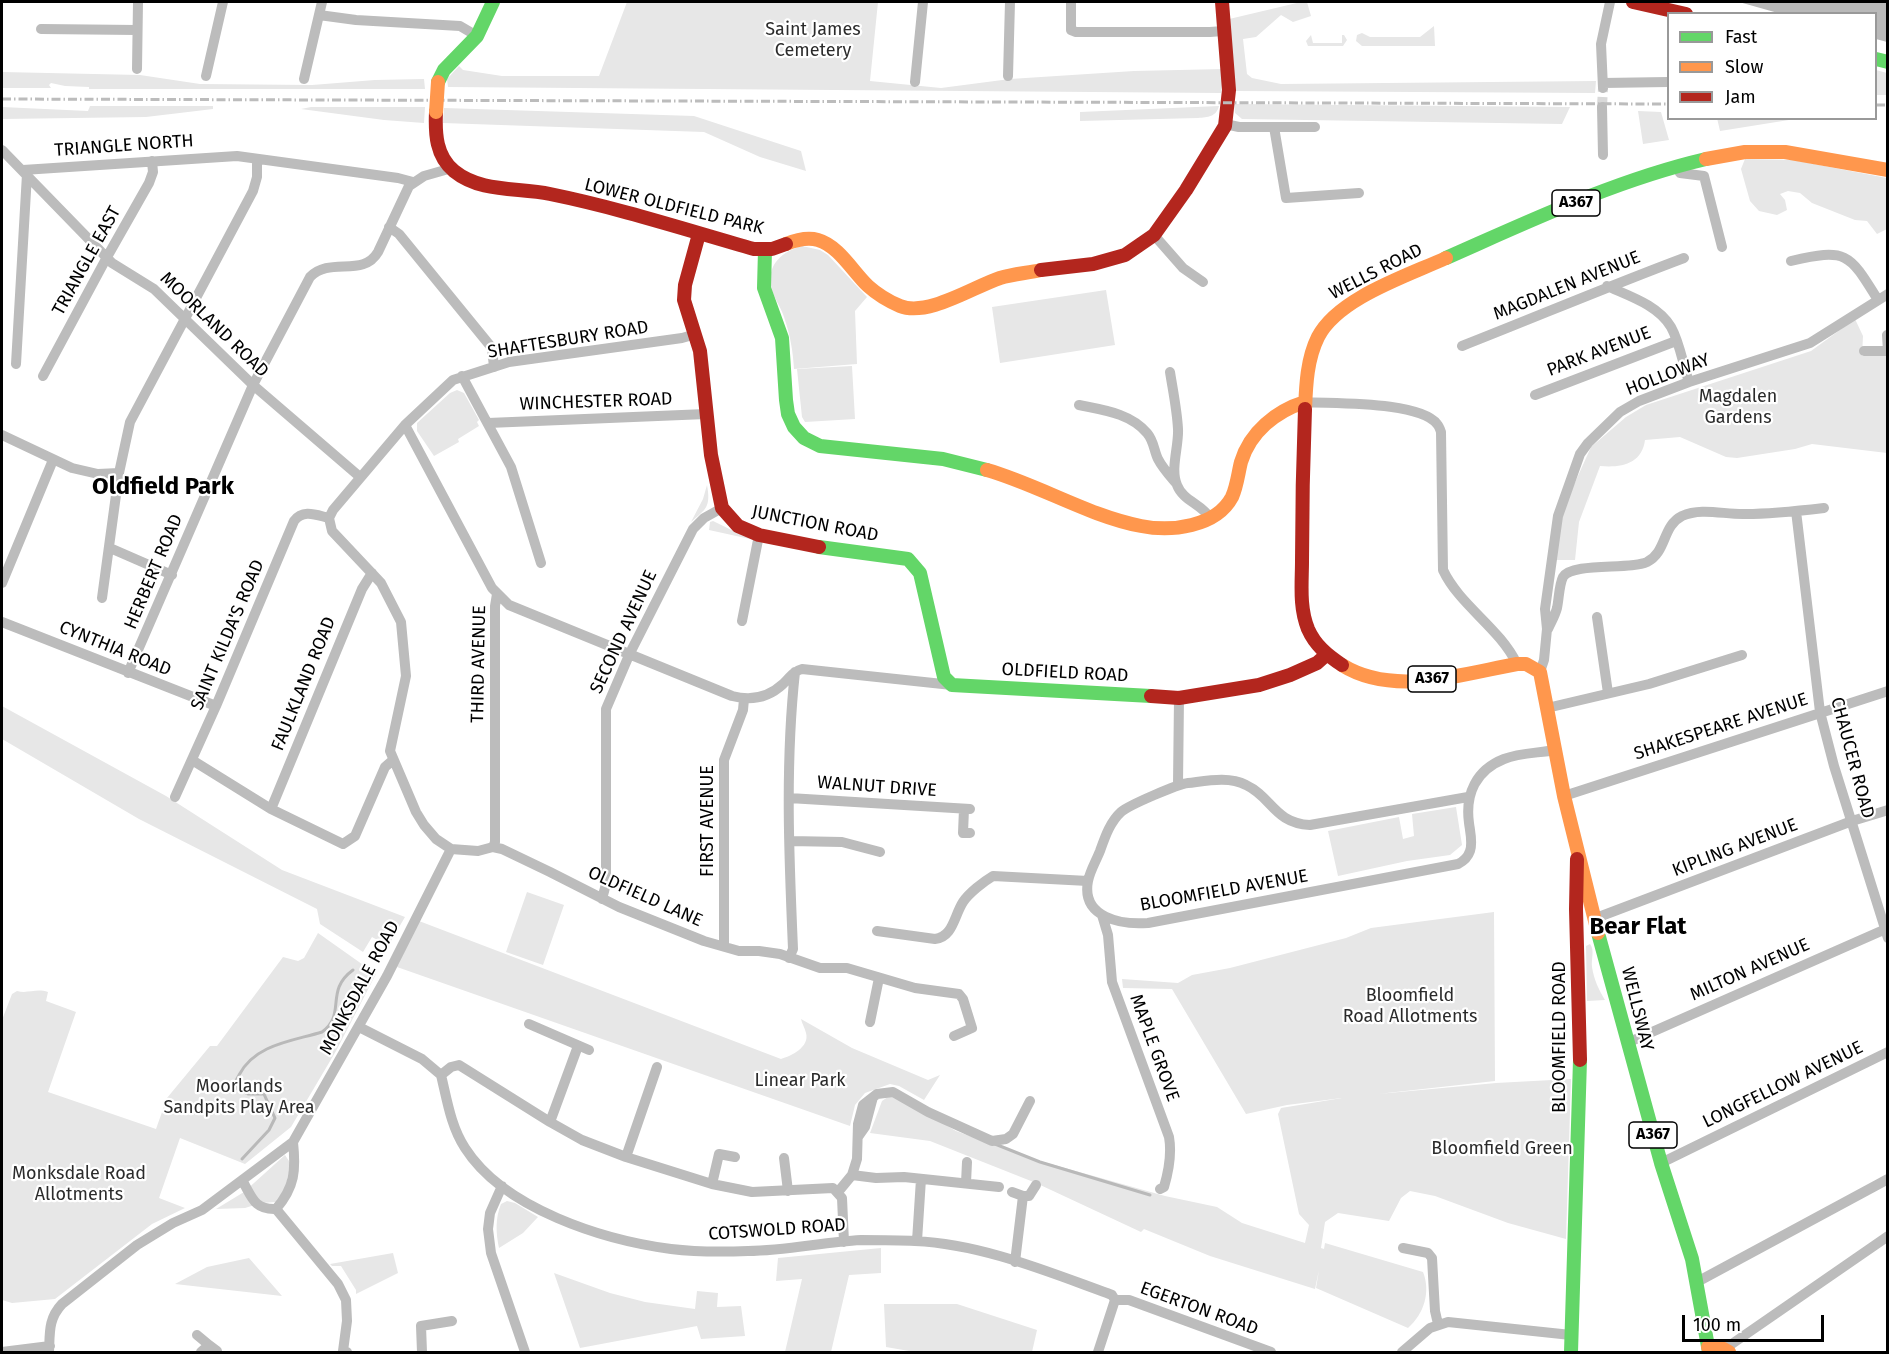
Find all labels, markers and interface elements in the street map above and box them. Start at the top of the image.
legend [1667,12,1877,120]
park label: Saint James Cemetery [765,19,861,62]
text: Fast [1725,26,1757,48]
text: Slow [1725,56,1763,78]
text: Jam [1725,86,1756,108]
street label: TRIANGLE NORTH [54,130,194,162]
street label: LOWER OLDFIELD PARK [582,174,766,240]
road number: A367 [1552,190,1600,216]
street label: TRIANGLE EAST [48,203,126,319]
street label: WELLS ROAD [1326,239,1426,305]
street label: MAGDALEN AVENUE [1490,247,1644,325]
street label: MOORLAND ROAD [155,268,273,382]
street label: SHAFTESBURY ROAD [486,317,650,363]
street label: PARK AVENUE [1544,322,1654,382]
street label: HOLLOWAY [1623,349,1713,401]
park label: Magdalen Gardens [1699,386,1777,428]
street label: WINCHESTER ROAD [519,389,673,415]
district label: Oldfield Park [92,473,234,501]
street label: JUNCTION ROAD [750,501,880,547]
street label: HERBERT ROAD [120,511,188,633]
street label: SAINT KILDA'S ROAD [187,557,269,713]
street label: SECOND AVENUE [586,567,662,697]
street label: THIRD AVENUE [467,605,491,723]
street label: FAULKLAND ROAD [267,614,341,754]
street label: CYNTHIA ROAD [56,617,174,681]
street label: OLDFIELD ROAD [1001,659,1129,687]
road number: A367 [1408,666,1456,692]
street label: SHAKESPEARE AVENUE [1631,689,1811,765]
street label: CHAUCER ROAD [1825,695,1879,821]
street label: FIRST AVENUE [697,765,719,877]
street label: WALNUT DRIVE [816,772,938,802]
street label: KIPLING AVENUE [1669,814,1801,882]
street label: OLDFIELD LANE [584,862,706,932]
street label: BLOOMFIELD AVENUE [1138,866,1310,916]
district label: Bear Flat [1589,913,1687,941]
street label: MONKSDALE ROAD [316,917,404,1059]
street label: MILTON AVENUE [1687,934,1813,1006]
street label: BLOOMFIELD ROAD [1549,961,1571,1113]
street label: WELLSWAY [1616,965,1658,1053]
park label: Bloomfield Road Allotments [1343,985,1477,1028]
street label: MAPLE GROVE [1125,992,1183,1104]
street label: LONGFELLOW AVENUE [1699,1037,1867,1133]
park label: Linear Park [754,1070,846,1092]
park label: Moorlands Sandpits Play Area [163,1076,315,1118]
road number: A367 [1629,1122,1677,1148]
park label: Bloomfield Green [1431,1138,1573,1160]
park label: Monksdale Road Allotments [12,1163,146,1206]
street label: COTSWOLD ROAD [708,1214,846,1246]
street label: EGERTON ROAD [1137,1278,1261,1340]
scale bar [1685,1303,1828,1341]
text: 100 m [1693,1314,1741,1336]

